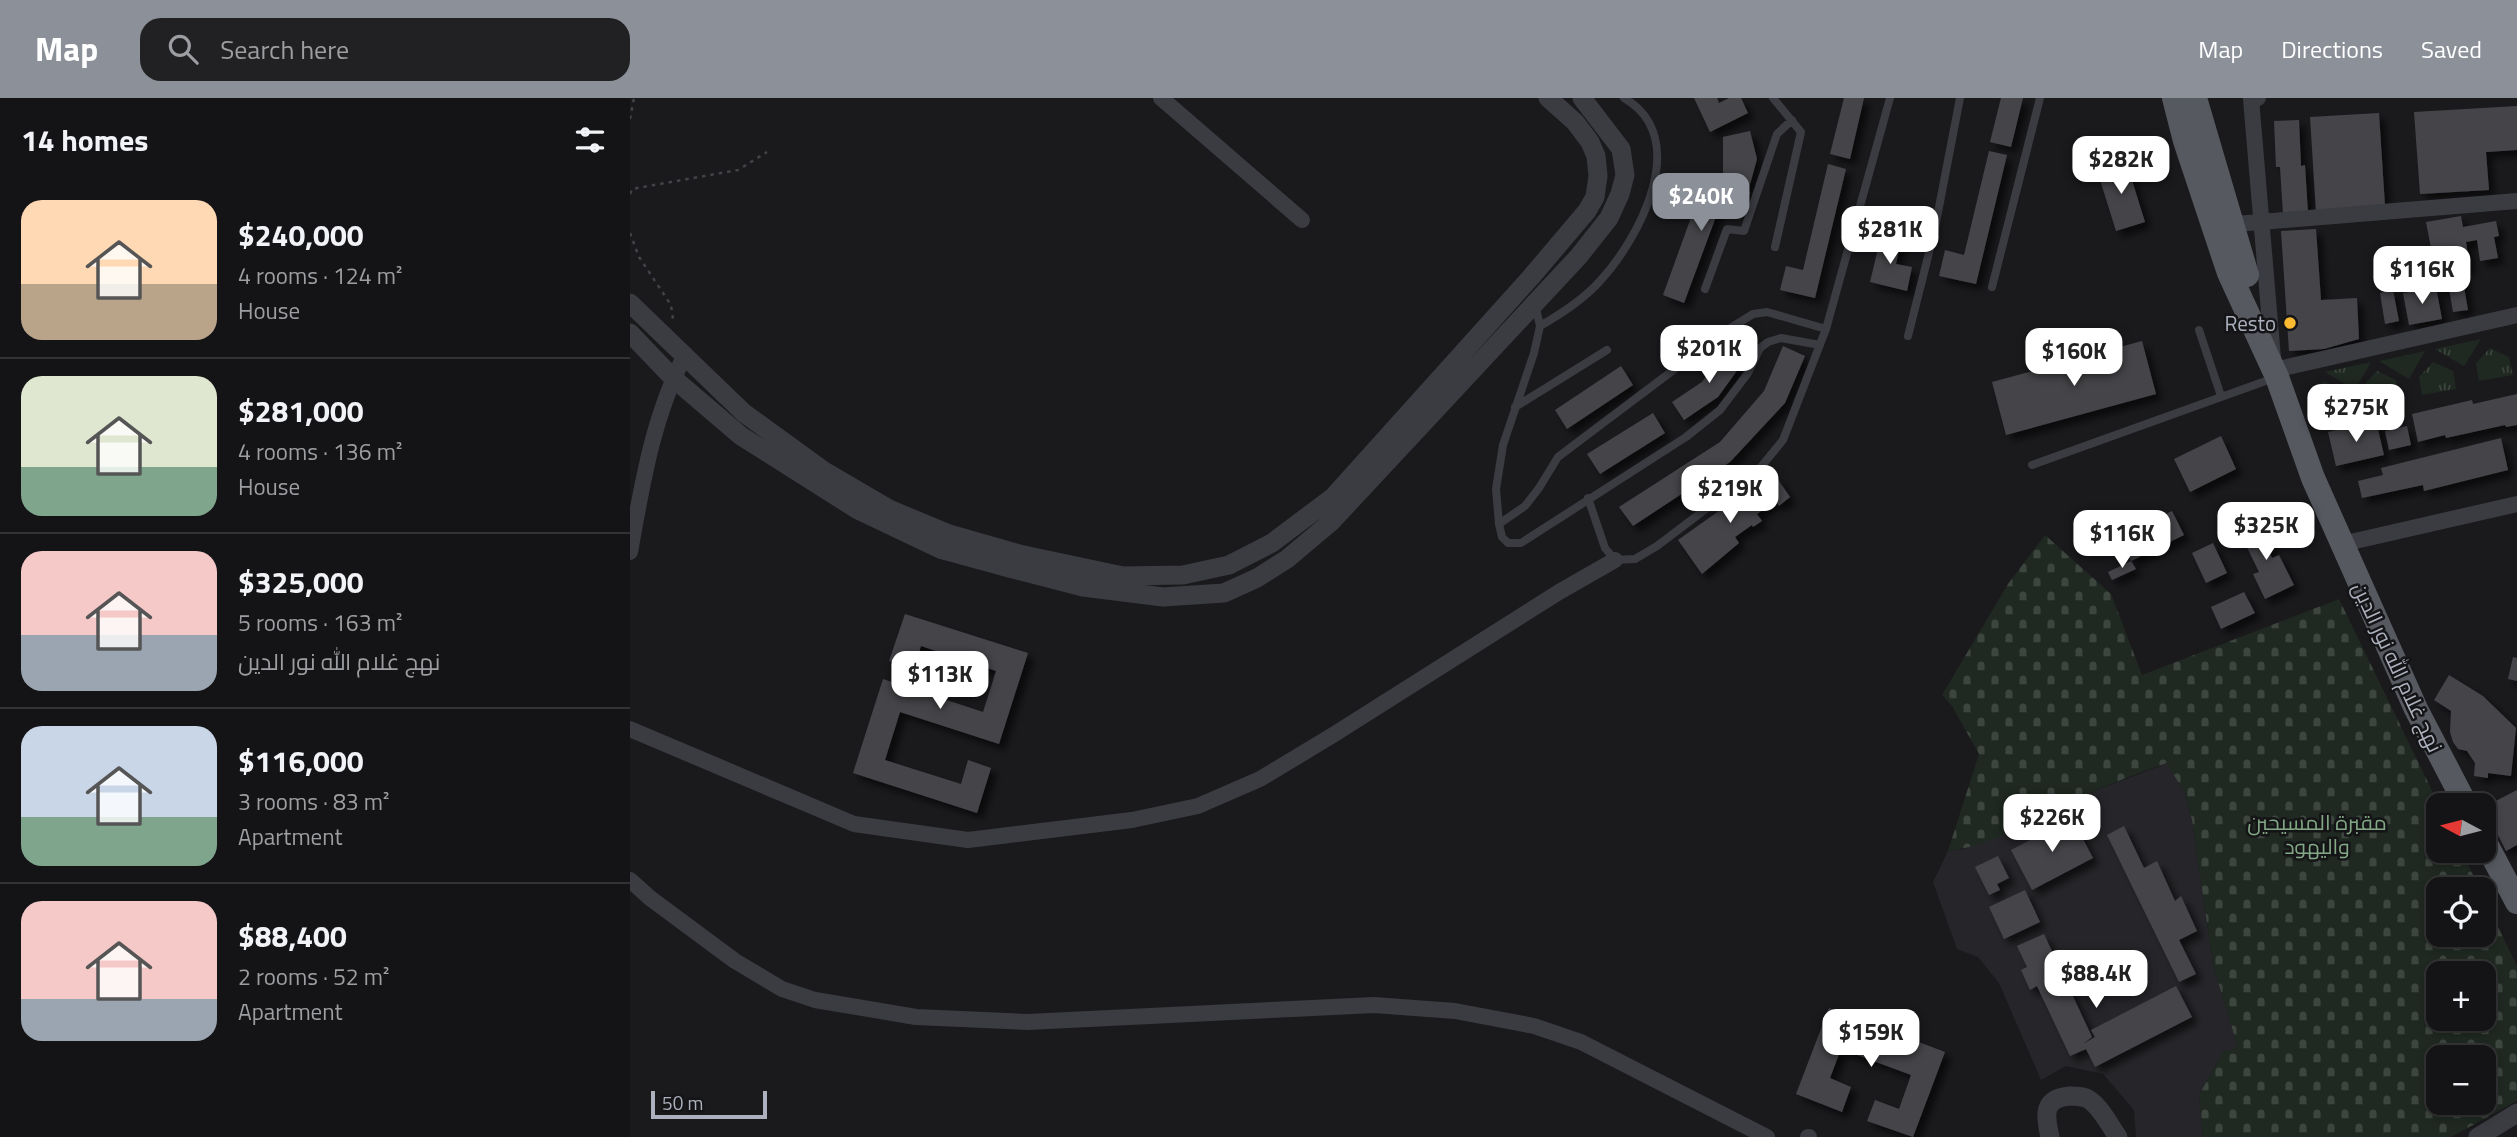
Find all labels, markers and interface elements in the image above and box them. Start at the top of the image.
search box [140,18,630,81]
text: Map [35,24,98,74]
icon: search [164,30,202,68]
text: Search here [220,30,349,69]
text: Map [2198,31,2243,67]
text: Directions [2281,31,2383,67]
text: Saved [2421,31,2482,67]
text: 14 homes [21,117,148,163]
icon: filters [571,121,609,159]
pin: $282K [2072,136,2170,196]
text: $282K [2088,141,2154,176]
pin: $240K [1652,174,1750,233]
text: $240K [1668,178,1734,213]
pin: $281K [1841,206,1939,266]
text: $281K [1857,211,1923,246]
text: $240,000 [238,212,364,258]
icon: home [77,228,161,312]
pin: $116K [2373,246,2471,306]
text: $116K [2389,251,2455,286]
text: 4 rooms · 124 m² [238,258,402,293]
text: House [238,293,300,328]
place label: Resto [2224,307,2276,339]
marker: Resto [2282,315,2298,331]
pin: $201K [1660,326,1758,385]
pin: $160K [2025,328,2123,388]
text: $201K [1676,330,1742,365]
text: $160K [2041,333,2107,368]
pin: $275K [2307,384,2405,444]
text: $281,000 [238,388,364,434]
text: $275K [2323,389,2389,424]
icon: home [77,404,161,488]
text: 4 rooms · 136 m² [238,434,402,469]
pin: $219K [1681,466,1779,525]
text: House [238,469,300,504]
text: $219K [1697,470,1763,505]
pin: $325K [2217,503,2315,562]
text: $325K [2233,507,2299,542]
pin: $116K [2073,510,2171,570]
text: $116K [2089,515,2155,550]
text: $325,000 [238,559,364,605]
street label: نهج غلام الله نور الدين [2344,576,2452,758]
icon: home [77,579,161,663]
text: 5 rooms · 163 m² [238,605,402,640]
text: نهج غلام الله نور الدين [238,644,440,679]
pin: $113K [891,652,989,711]
text: $113K [907,656,973,691]
text: $116,000 [238,738,364,784]
icon: home [77,754,161,838]
text: 3 rooms · 83 m² [238,784,389,819]
north arrow [2426,793,2496,863]
map controls [2426,793,2496,1115]
pin: $226K [2003,794,2101,854]
text: $226K [2019,799,2085,834]
park label: مقبرة المسيحين واليهود [2247,806,2387,862]
text: Apartment [238,819,343,854]
button: locate [2426,877,2496,947]
text: $88,400 [238,913,347,959]
icon: home [77,929,161,1013]
pin: $88.4K [2039,950,2153,1010]
text: $88.4K [2060,955,2132,990]
text: 2 rooms · 52 m² [238,959,389,994]
button: + [2426,961,2496,1031]
text: Apartment [238,994,343,1029]
pin: $159K [1822,1010,1920,1069]
text: $159K [1838,1014,1904,1049]
button: − [2426,1045,2496,1115]
scale bar [651,1088,766,1120]
text: 50 m [662,1088,703,1117]

